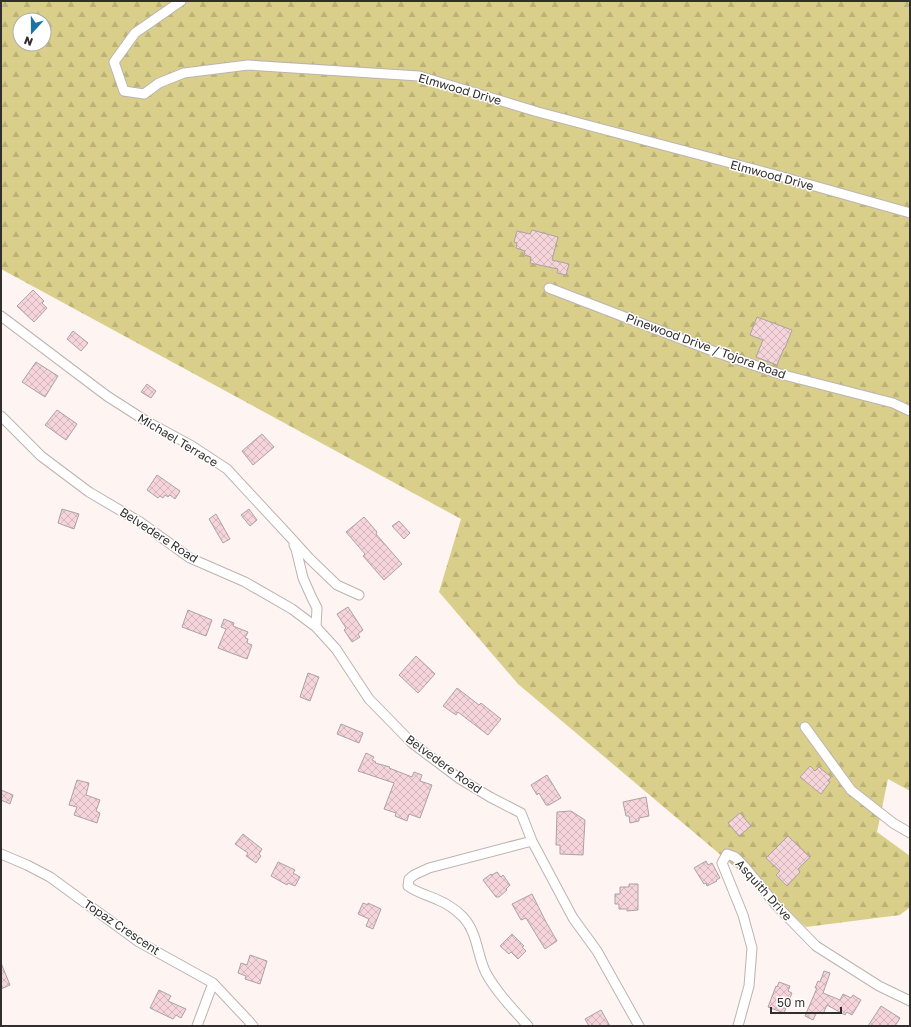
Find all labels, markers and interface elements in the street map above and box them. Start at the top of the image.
north arrow [12,12,52,52]
text: N [22,34,34,49]
street label: Elmwood Drive [417,70,503,108]
street label: Elmwood Drive [729,157,815,193]
street label: Pinewood Drive / Tojora Road [624,310,788,382]
street label: Michael Terrace [135,410,221,470]
street label: Belvedere Road [117,504,201,566]
street label: Belvedere Road [403,731,485,797]
street label: Asquith Drive [733,856,795,924]
street label: Topaz Crescent [81,896,163,958]
scale bar [771,989,841,1015]
text: 50 m [777,995,805,1010]

